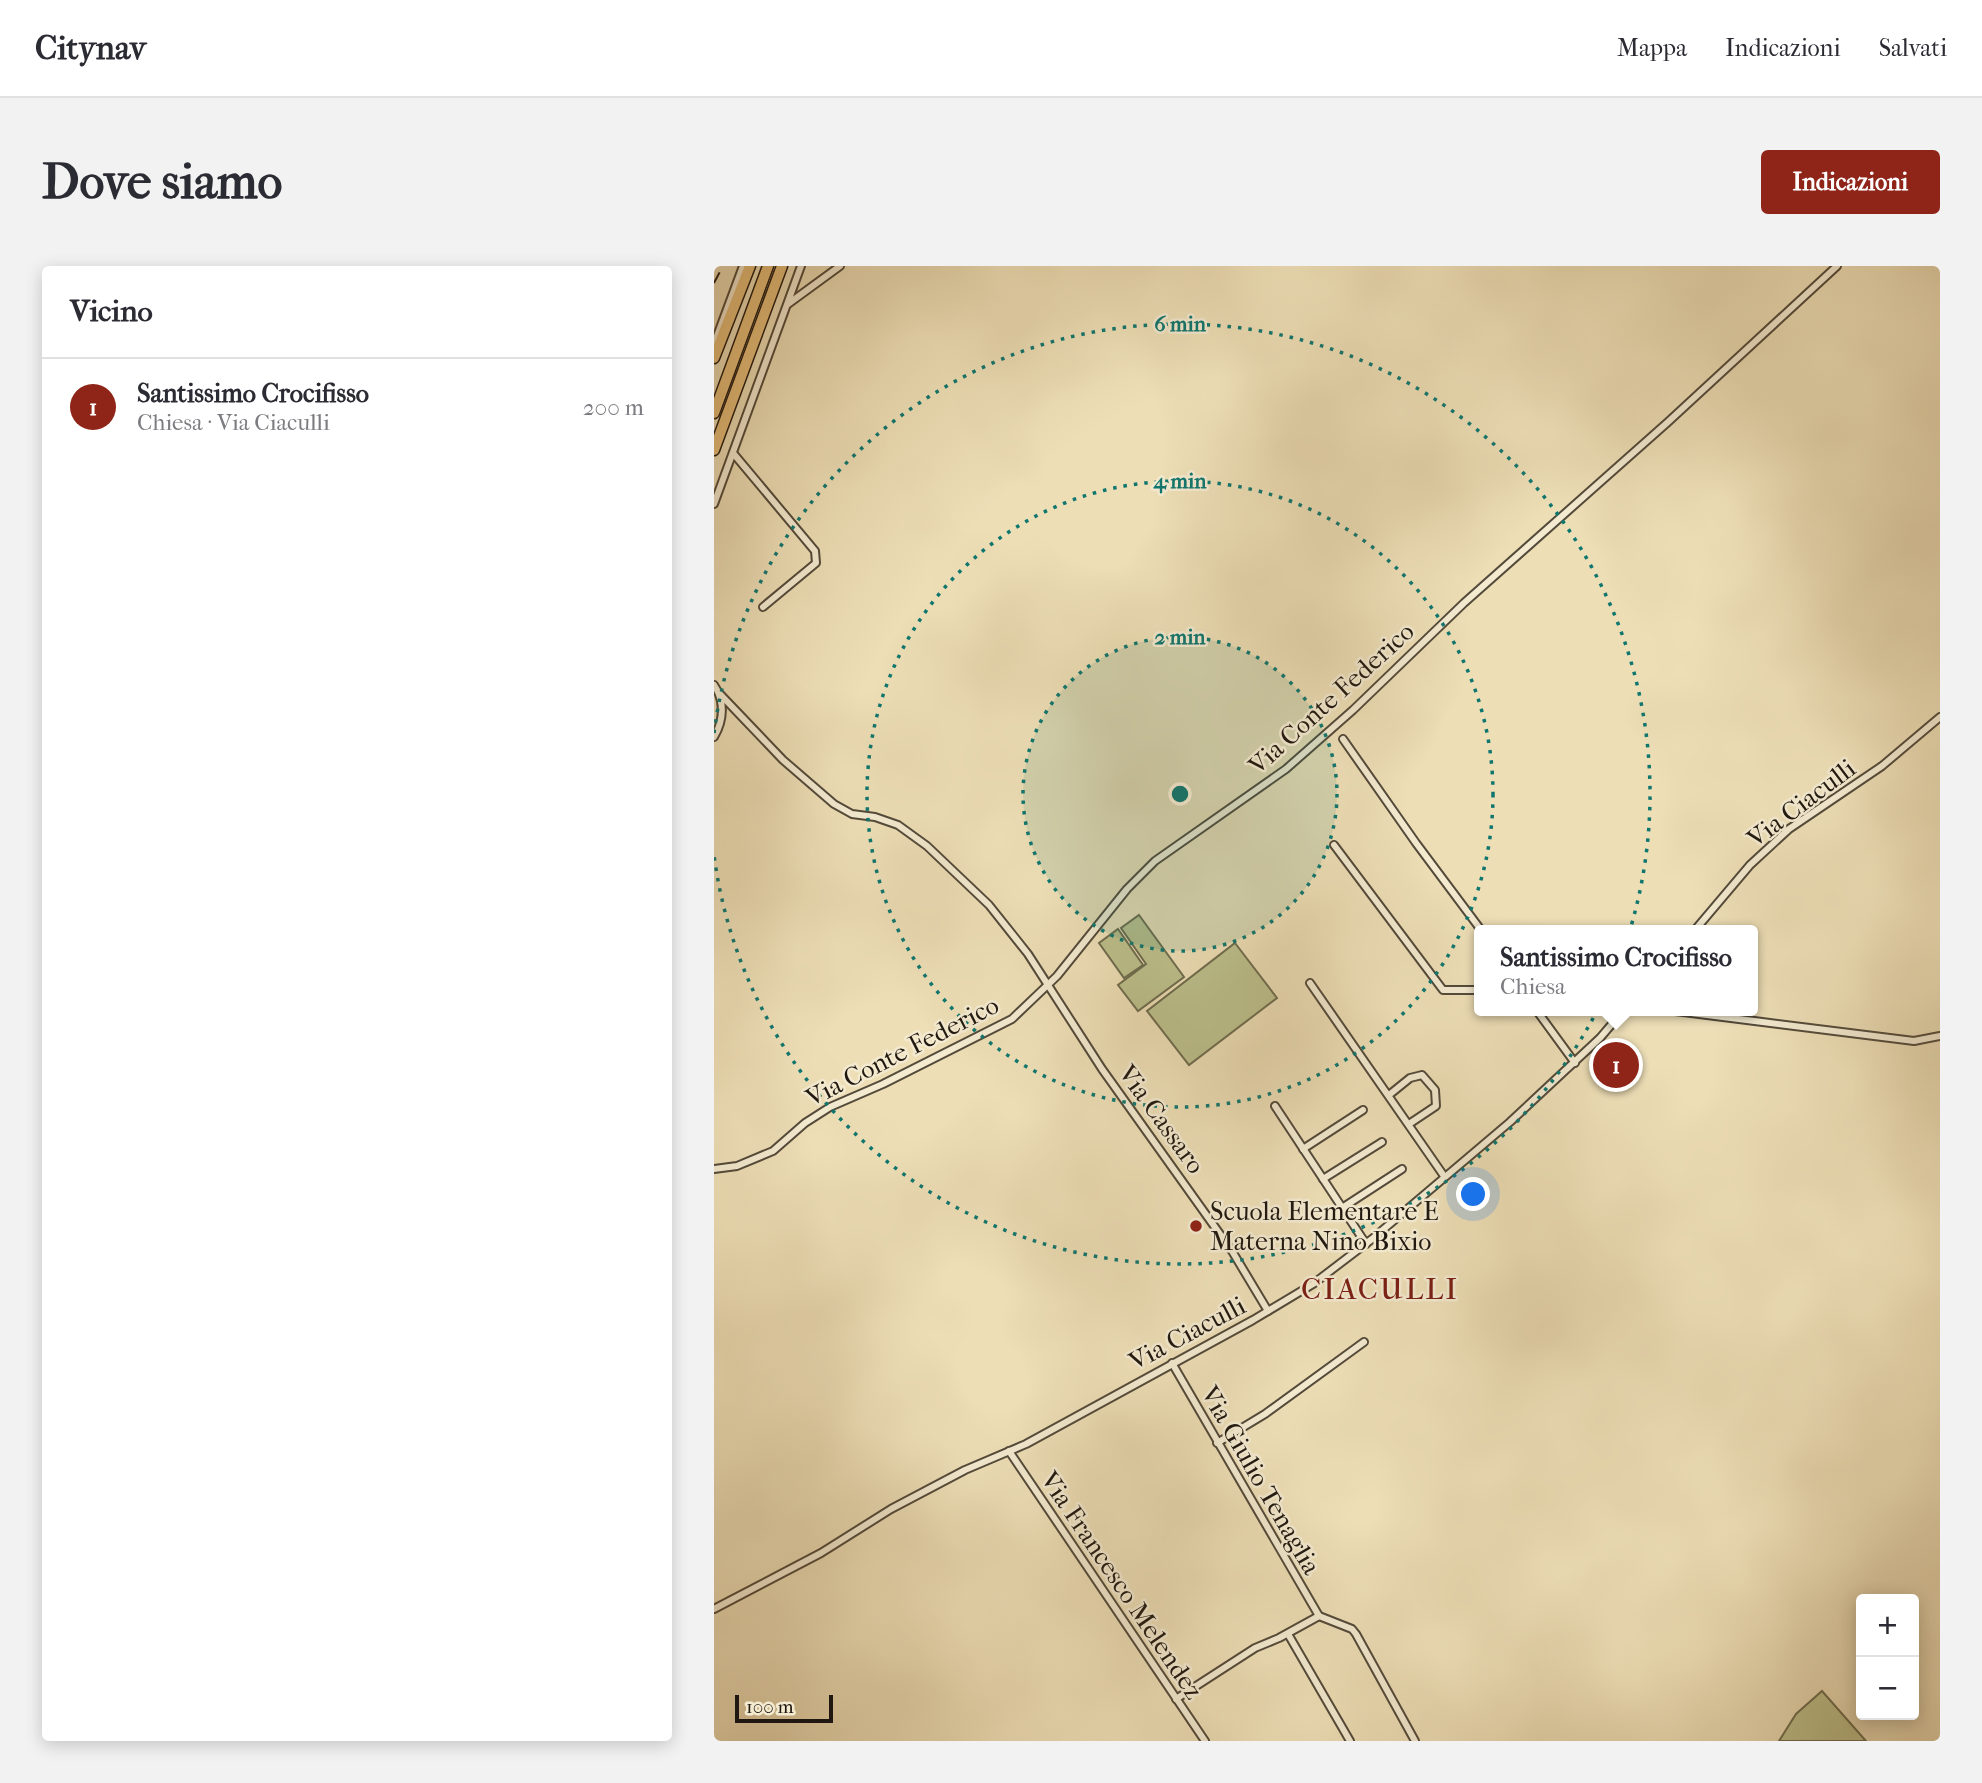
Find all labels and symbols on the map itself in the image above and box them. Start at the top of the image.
text: 6 min [1154,312,1207,336]
text: 4 min [1153,469,1207,494]
street label: Via Conte Federico [1241,616,1421,782]
text: 2 min [1154,625,1206,649]
street label: Via Ciaculli [1740,752,1862,855]
centre of rings [1168,782,1192,806]
street label: Via Conte Federico [800,989,1004,1114]
pin: 1 [1593,1039,1639,1091]
street label: Via Cassaro [1111,1058,1211,1180]
your location [1456,1177,1490,1211]
place label: Scuola Elementare E Materna Nino Bixio [1210,1196,1439,1257]
marker: Scuola Elementare E Materna Nino Bixio [1188,1218,1204,1234]
district label: CIACULLI [1301,1272,1459,1307]
street label: Via Ciaculli [1123,1290,1251,1378]
street label: Via Giulio Tenaglia [1194,1380,1328,1581]
street label: Via Francesco Melendez [1033,1465,1209,1705]
scale bar [735,1692,833,1724]

